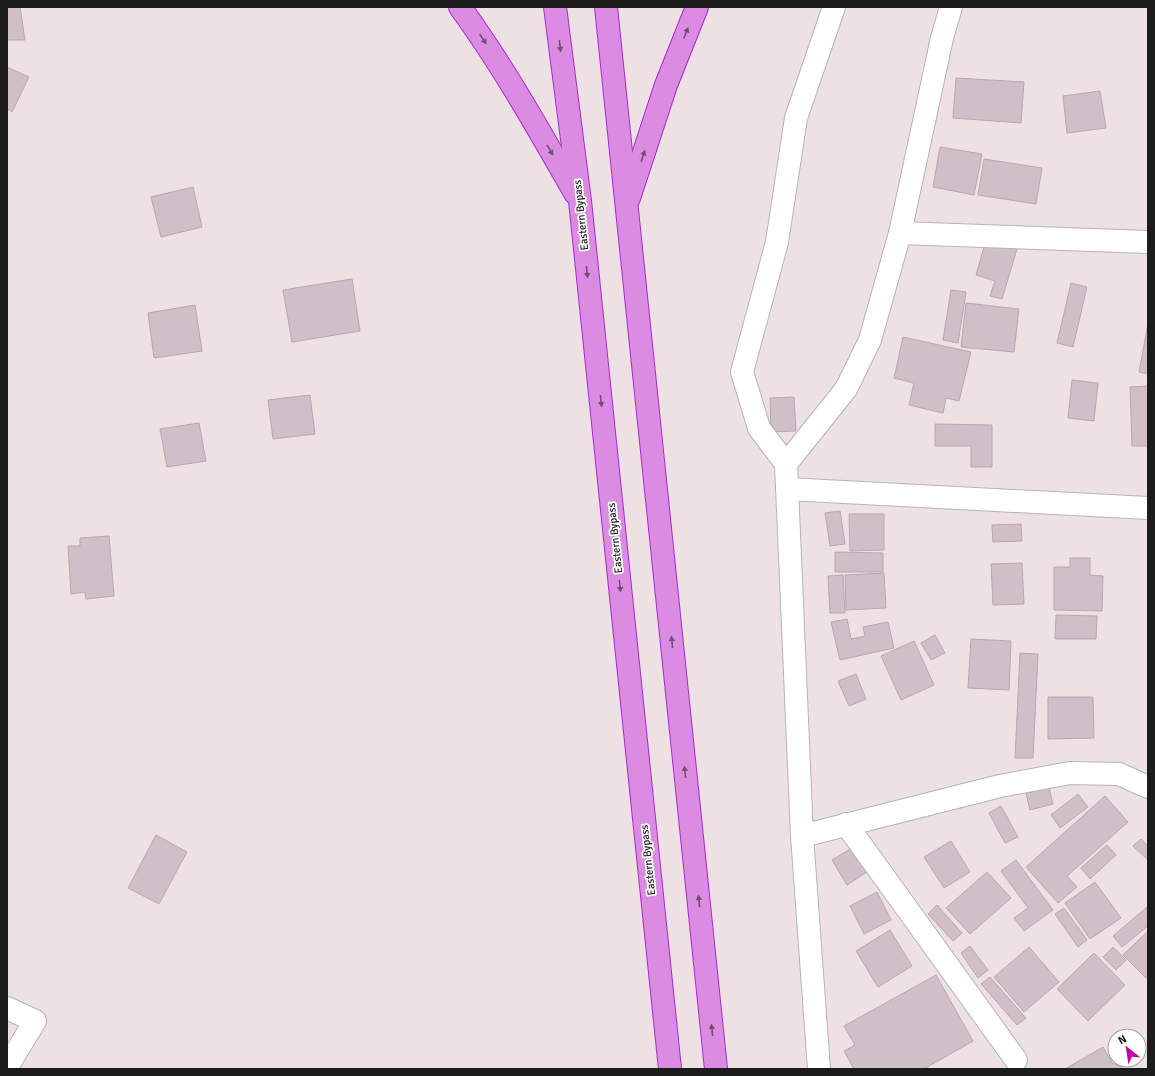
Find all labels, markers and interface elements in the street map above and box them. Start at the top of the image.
one-way arrow [683,28,689,39]
one-way arrow [479,33,487,44]
one-way arrow [557,40,563,52]
one-way arrow [547,144,554,156]
one-way arrow [640,150,646,162]
street label: Eastern Bypass [571,179,591,251]
one-way arrow [584,266,591,278]
one-way arrow [597,395,604,407]
street label: Eastern Bypass [605,502,625,574]
one-way arrow [617,580,623,592]
one-way arrow [668,636,675,648]
one-way arrow [682,766,688,778]
street label: Eastern Bypass [638,824,658,896]
one-way arrow [695,895,702,907]
one-way arrow [709,1024,716,1036]
north arrow [1107,1028,1147,1068]
text: N [1116,1032,1129,1047]

